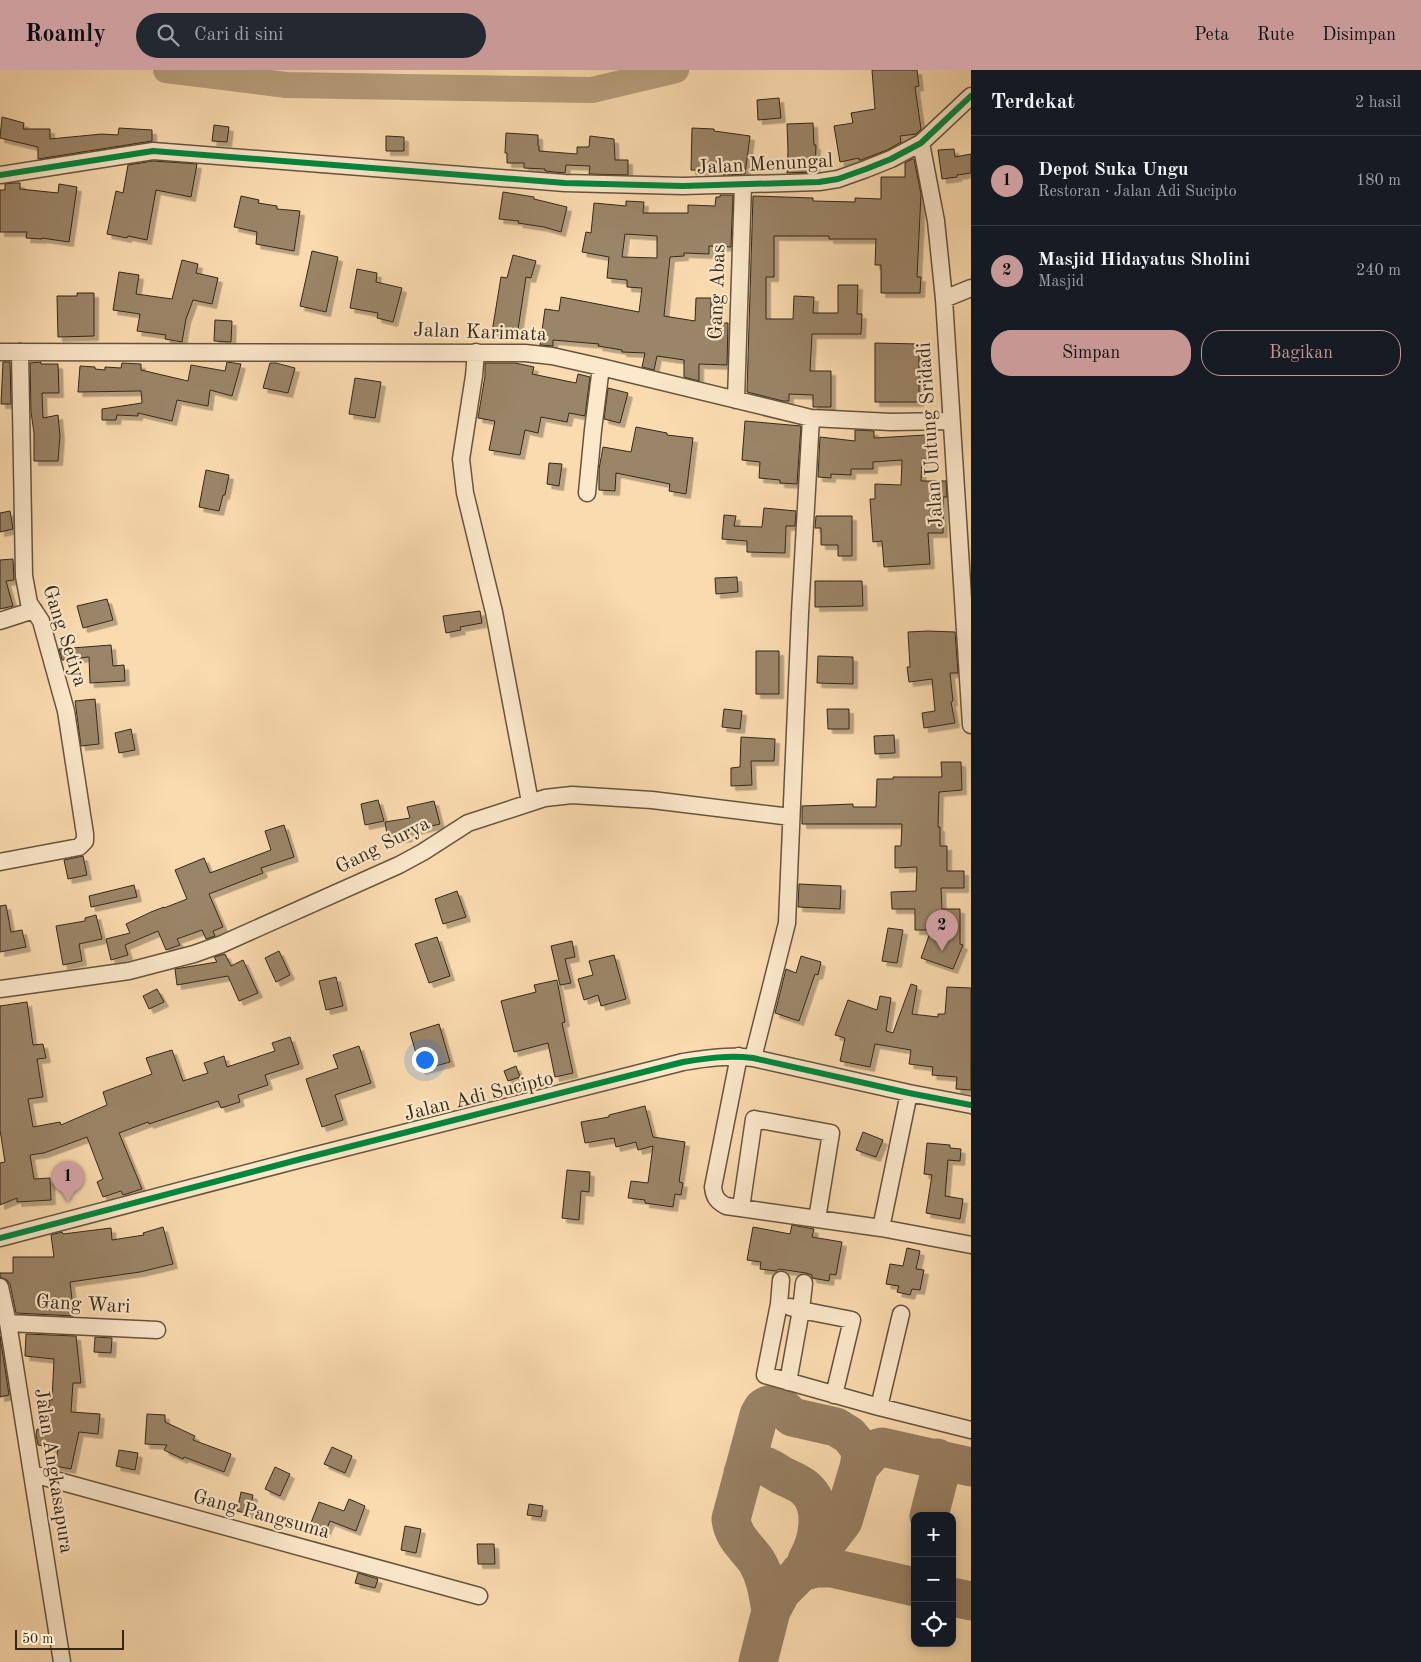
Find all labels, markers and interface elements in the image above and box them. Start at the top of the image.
search box [136,13,486,58]
icon: search [154,21,182,49]
text: Roamly [25,23,106,47]
text: Cari di sini [194,26,283,45]
text: Peta [1194,26,1229,44]
text: Rute [1257,26,1294,44]
text: Disimpan [1322,26,1396,44]
text: Terdekat [991,92,1075,113]
text: 2 hasil [1355,95,1401,111]
street label: Jalan Menungal [696,151,834,179]
text: Depot Suka Ungu [1038,161,1189,180]
text: 1 [1002,173,1012,189]
text: 180 m [1356,173,1401,189]
text: Restoran · Jalan Adi Sucipto [1038,184,1237,200]
street label: Gang Abas [706,244,730,340]
text: Masjid Hidayatus Sholini [1038,251,1250,270]
text: 2 [1002,263,1012,279]
text: 240 m [1356,263,1401,279]
text: Masjid [1038,274,1084,290]
street label: Jalan Karimata [413,321,547,345]
button: Simpan [991,330,1191,376]
button: Bagikan [1201,330,1401,376]
street label: Jalan Untung Sridadi [915,342,947,528]
street label: Gang Setiya [38,583,90,689]
street label: Gang Surya [333,814,433,878]
pin: 2 [926,910,958,951]
your location [412,1047,438,1073]
street label: Jalan Adi Sucipto [402,1069,556,1125]
pin: 1 [52,1161,84,1202]
street label: Gang Wari [35,1293,131,1317]
street label: Jalan Angkasapura [30,1387,76,1555]
street label: Gang Pangsuma [190,1487,332,1543]
map controls [911,1512,956,1647]
button: + [911,1512,956,1557]
button: − [911,1557,956,1602]
button: locate [911,1602,956,1647]
scale bar [15,1627,124,1650]
text: 50 m [22,1632,53,1646]

